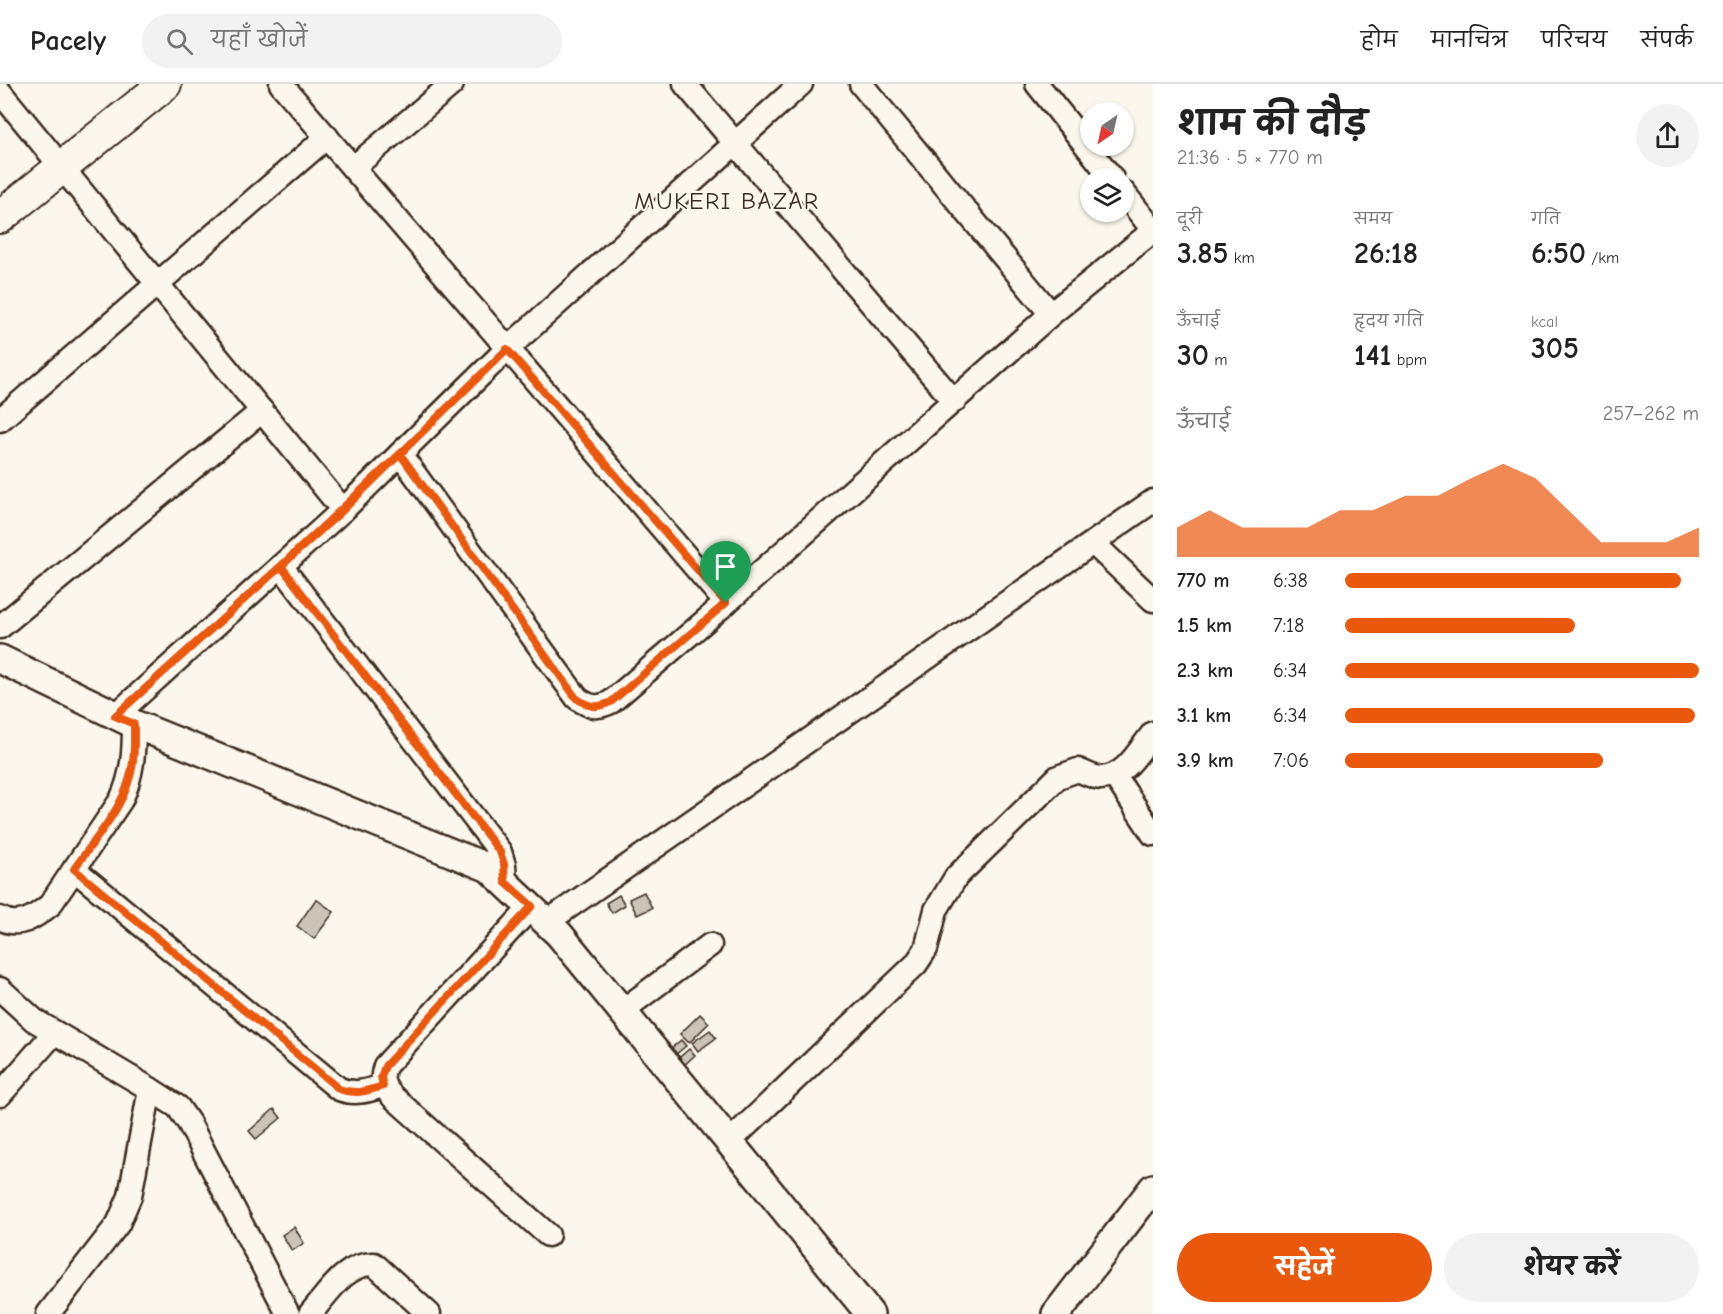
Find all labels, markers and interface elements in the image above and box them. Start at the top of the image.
search box [142,14,562,68]
text: Pacely [30,25,106,57]
icon: search [163,25,196,58]
text: यहाँ खोजें [211,27,307,53]
text: होम [1361,28,1398,52]
text: मानचित्र [1431,28,1508,52]
text: परिचय [1541,28,1607,52]
text: संपर्क [1640,28,1693,52]
north arrow [1080,102,1134,156]
map controls [1080,102,1134,222]
text: शाम की दौड़ [1177,104,1368,142]
button: share [1636,104,1699,167]
text: 21:36 · 5 × 770 m [1177,146,1323,169]
button: layers [1080,168,1134,222]
district label: MUKERI BAZAR [634,187,820,215]
text: दूरी [1177,210,1202,228]
text: समय [1354,210,1392,228]
text: गति [1531,210,1560,228]
text: 3.85 [1177,236,1229,271]
text: 26:18 [1354,236,1418,271]
text: 6:50 [1531,236,1586,271]
text: km [1229,249,1255,267]
text: /km [1586,249,1619,267]
text: ऊँचाई [1177,312,1220,330]
text: हृदय गति [1354,312,1423,330]
text: kcal [1531,313,1558,331]
text: 305 [1531,331,1579,366]
text: 30 [1177,338,1209,373]
text: 141 [1354,338,1391,373]
text: m [1209,351,1228,369]
text: bpm [1391,351,1427,369]
text: 257–262 m [1603,402,1699,425]
text: ऊँचाई [1177,410,1231,433]
pin [700,541,751,603]
icon: arrive [709,550,742,583]
text: 770 m [1177,569,1229,592]
text: 6:38 [1273,569,1308,592]
text: 1.5 km [1177,614,1232,637]
text: 7:18 [1273,614,1304,637]
text: 2.3 km [1177,659,1233,682]
text: 6:34 [1273,659,1307,682]
text: 3.1 km [1177,704,1231,727]
text: 6:34 [1273,704,1307,727]
text: 3.9 km [1177,749,1234,772]
text: 7:06 [1273,749,1309,772]
button: सहेजें [1177,1233,1432,1302]
button: शेयर करें [1444,1233,1699,1302]

